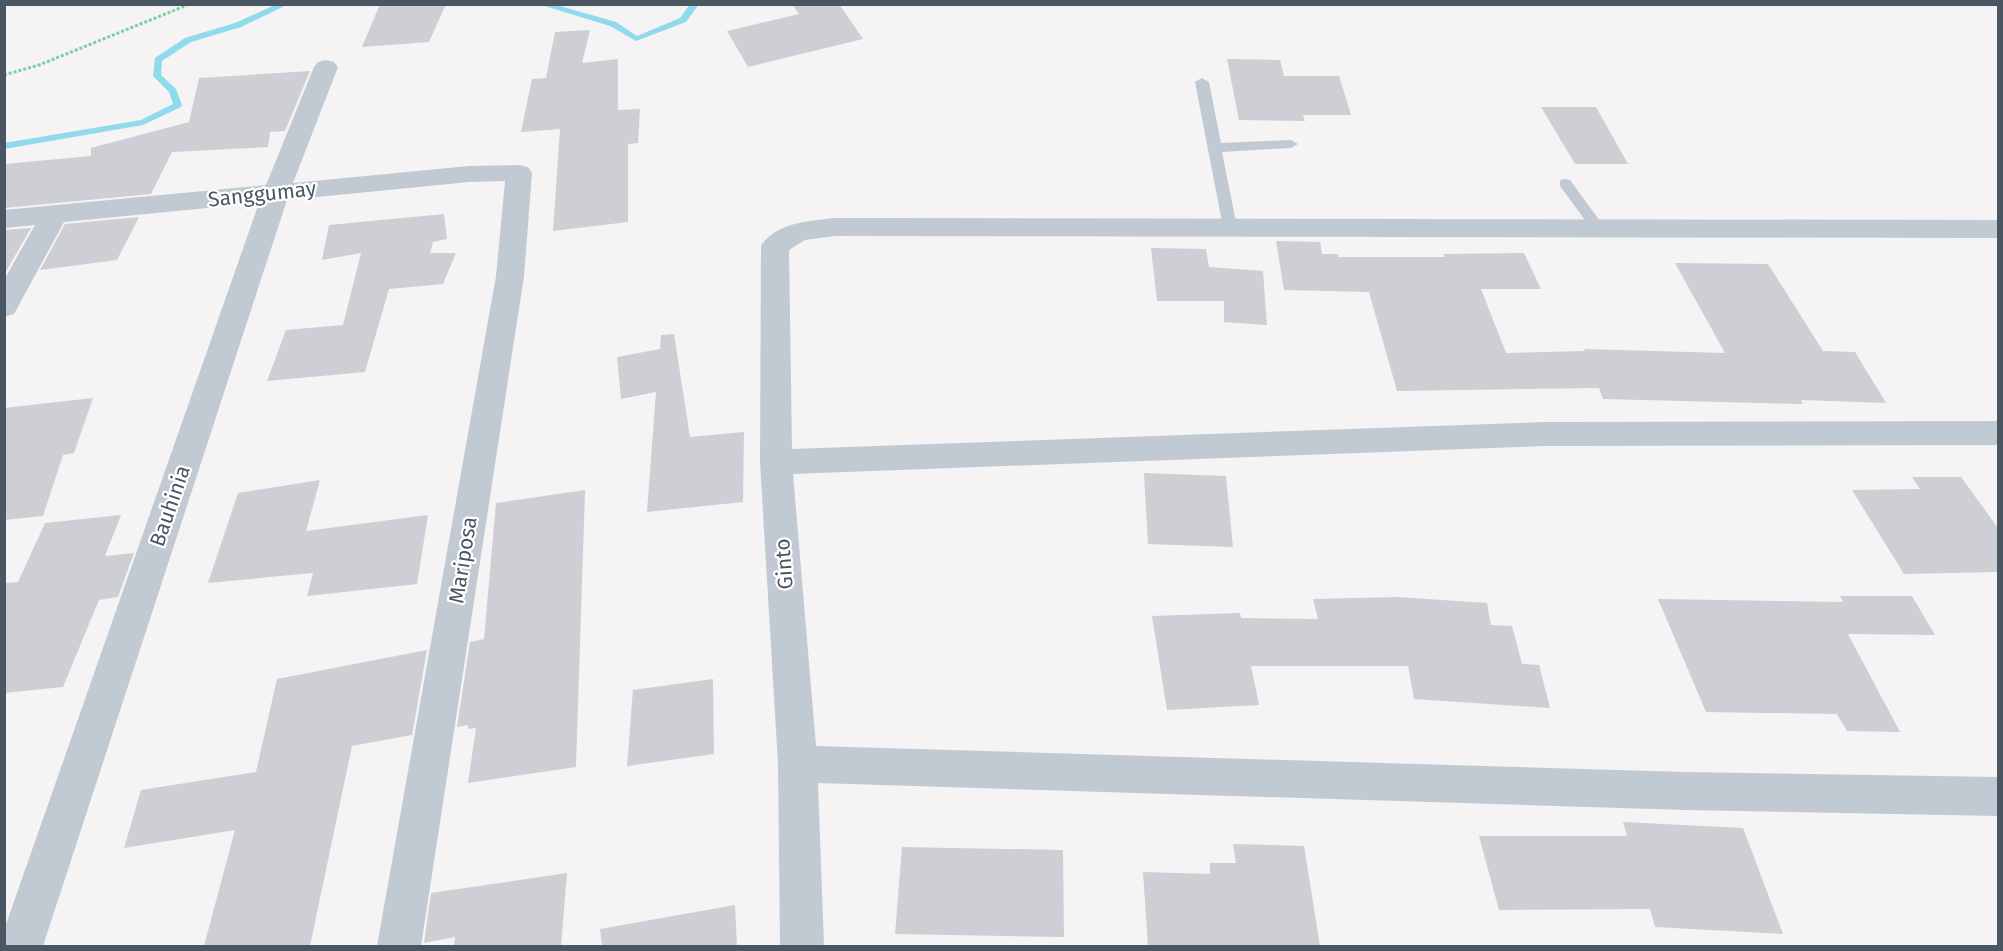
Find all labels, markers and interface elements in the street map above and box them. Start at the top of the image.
street label: Sanggumay [207,175,318,213]
street label: Bauhinia [144,462,196,550]
street label: Mariposa [443,515,483,605]
street label: Ginto [769,538,799,590]

